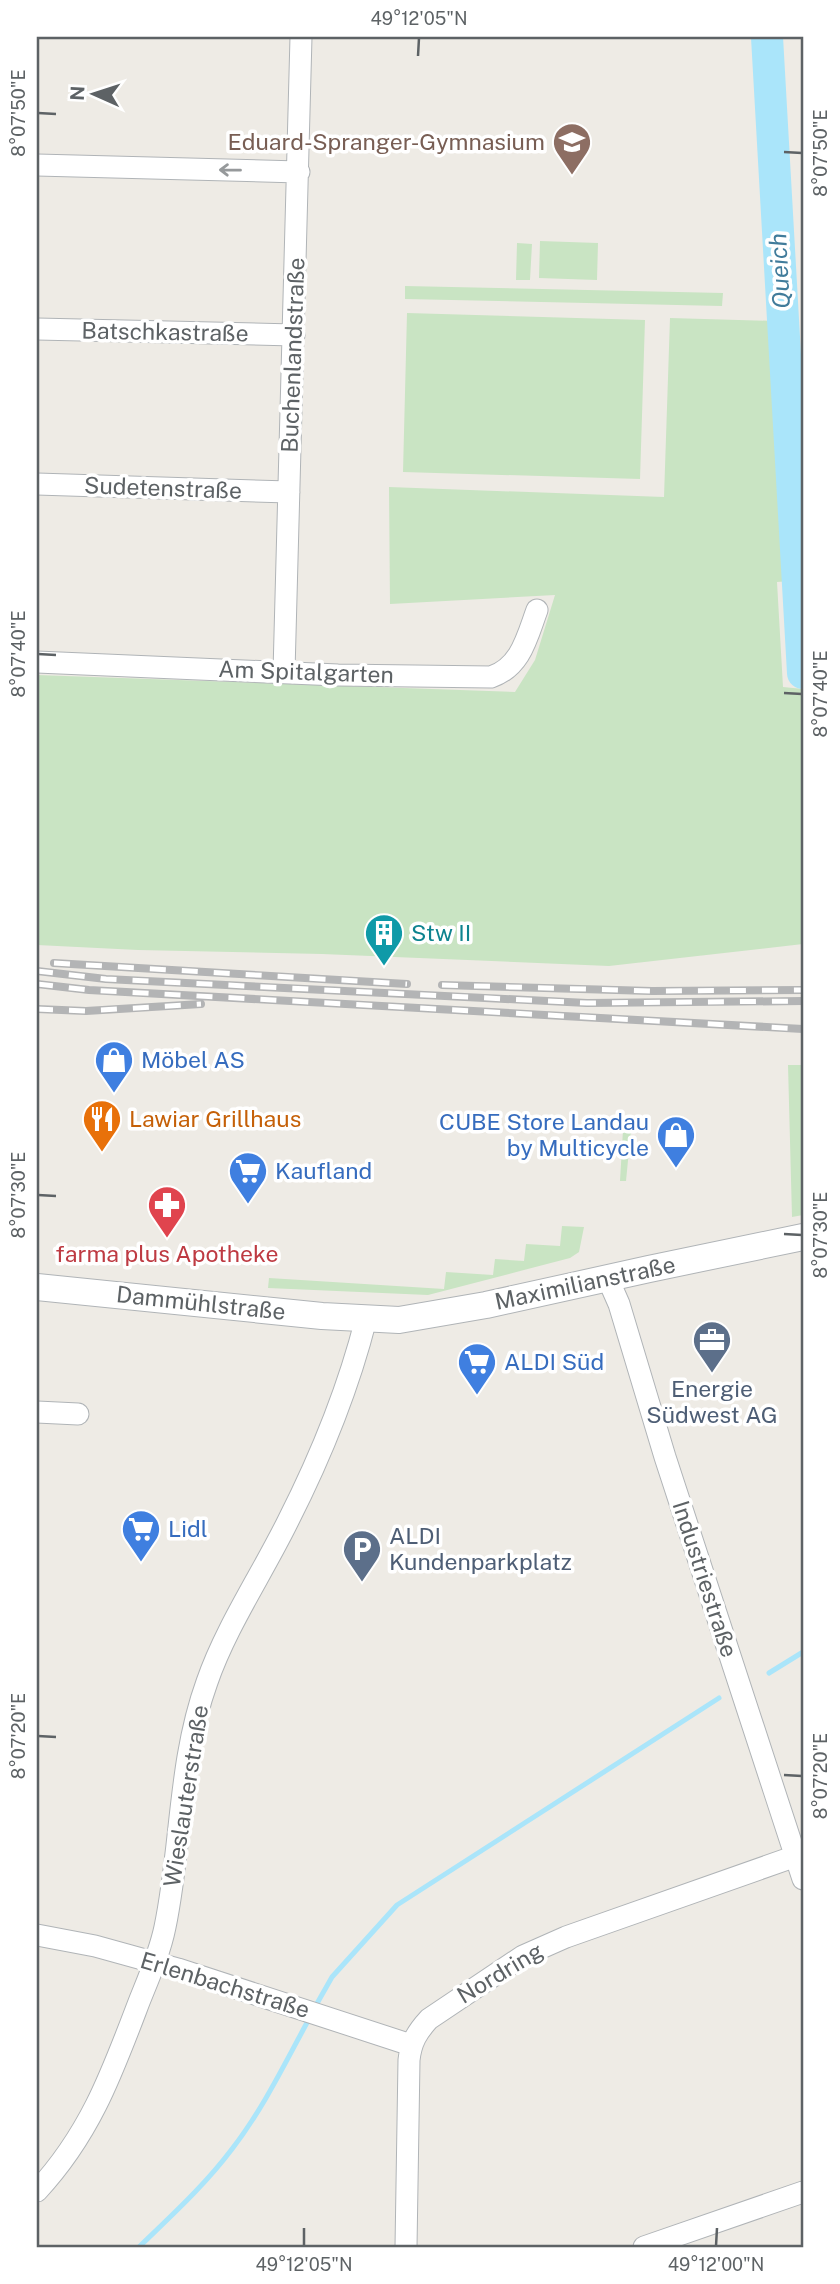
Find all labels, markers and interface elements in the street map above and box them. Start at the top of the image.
text: 49°12'05"N [370,8,468,29]
north arrow [60,60,130,130]
text: 8°07'50"E [8,69,29,157]
text: N [66,85,88,101]
text: 8°07'50"E [810,109,831,197]
school or university icon: Eduard-Spranger-Gymnasium [551,121,593,176]
place label: Eduard-Spranger-Gymnasium [228,128,545,155]
one-way arrow [219,163,242,177]
water label: Queich [763,233,795,310]
street label: Buchenlandstraße [276,257,309,453]
street label: Batschkastraße [81,317,249,346]
street label: Sudetenstraße [84,471,242,504]
text: 8°07'40"E [8,610,29,698]
text: 8°07'40"E [810,650,831,738]
street label: Am Spitalgarten [218,655,394,688]
building icon: Stw II [363,912,405,967]
place label: Stw II [411,919,471,946]
shop icon: Möbel AS [93,1039,135,1094]
place label: Möbel AS [141,1046,245,1073]
restaurant icon: Lawiar Grillhaus [81,1098,123,1153]
place label: Lawiar Grillhaus [129,1105,301,1132]
place label: CUBE Store Landau by Multicycle [439,1108,649,1161]
shop icon: CUBE Store Landau by Multicycle [655,1114,697,1169]
supermarket icon: Kaufland [227,1150,269,1205]
text: 8°07'30"E [8,1151,29,1239]
place label: Kaufland [275,1157,372,1184]
pharmacy icon: farma plus Apotheke [146,1184,188,1239]
text: 8°07'30"E [810,1191,831,1279]
place label: farma plus Apotheke [56,1240,279,1267]
street label: Maximilianstraße [492,1250,678,1315]
street label: Dammühlstraße [115,1280,287,1325]
office icon: Energie Südwest AG [691,1319,733,1374]
supermarket icon: ALDI Süd [456,1341,498,1396]
place label: ALDI Süd [504,1348,604,1375]
place label: Energie Südwest AG [646,1375,778,1428]
street label: Industriestraße [667,1497,744,1661]
supermarket icon: Lidl [120,1508,162,1563]
place label: Lidl [168,1515,208,1542]
place label: ALDI Kundenparkplatz [389,1522,572,1575]
parking icon: ALDI Kundenparkplatz [341,1528,383,1583]
text: 8°07'20"E [8,1693,29,1779]
street label: Wieslauterstraße [158,1703,213,1889]
text: 8°07'20"E [810,1733,831,1819]
street label: Nordring [452,1936,548,2009]
street label: Erlenbachstraße [137,1946,313,2023]
text: 49°12'05"N [255,2254,353,2275]
text: 49°12'00"N [668,2254,764,2275]

